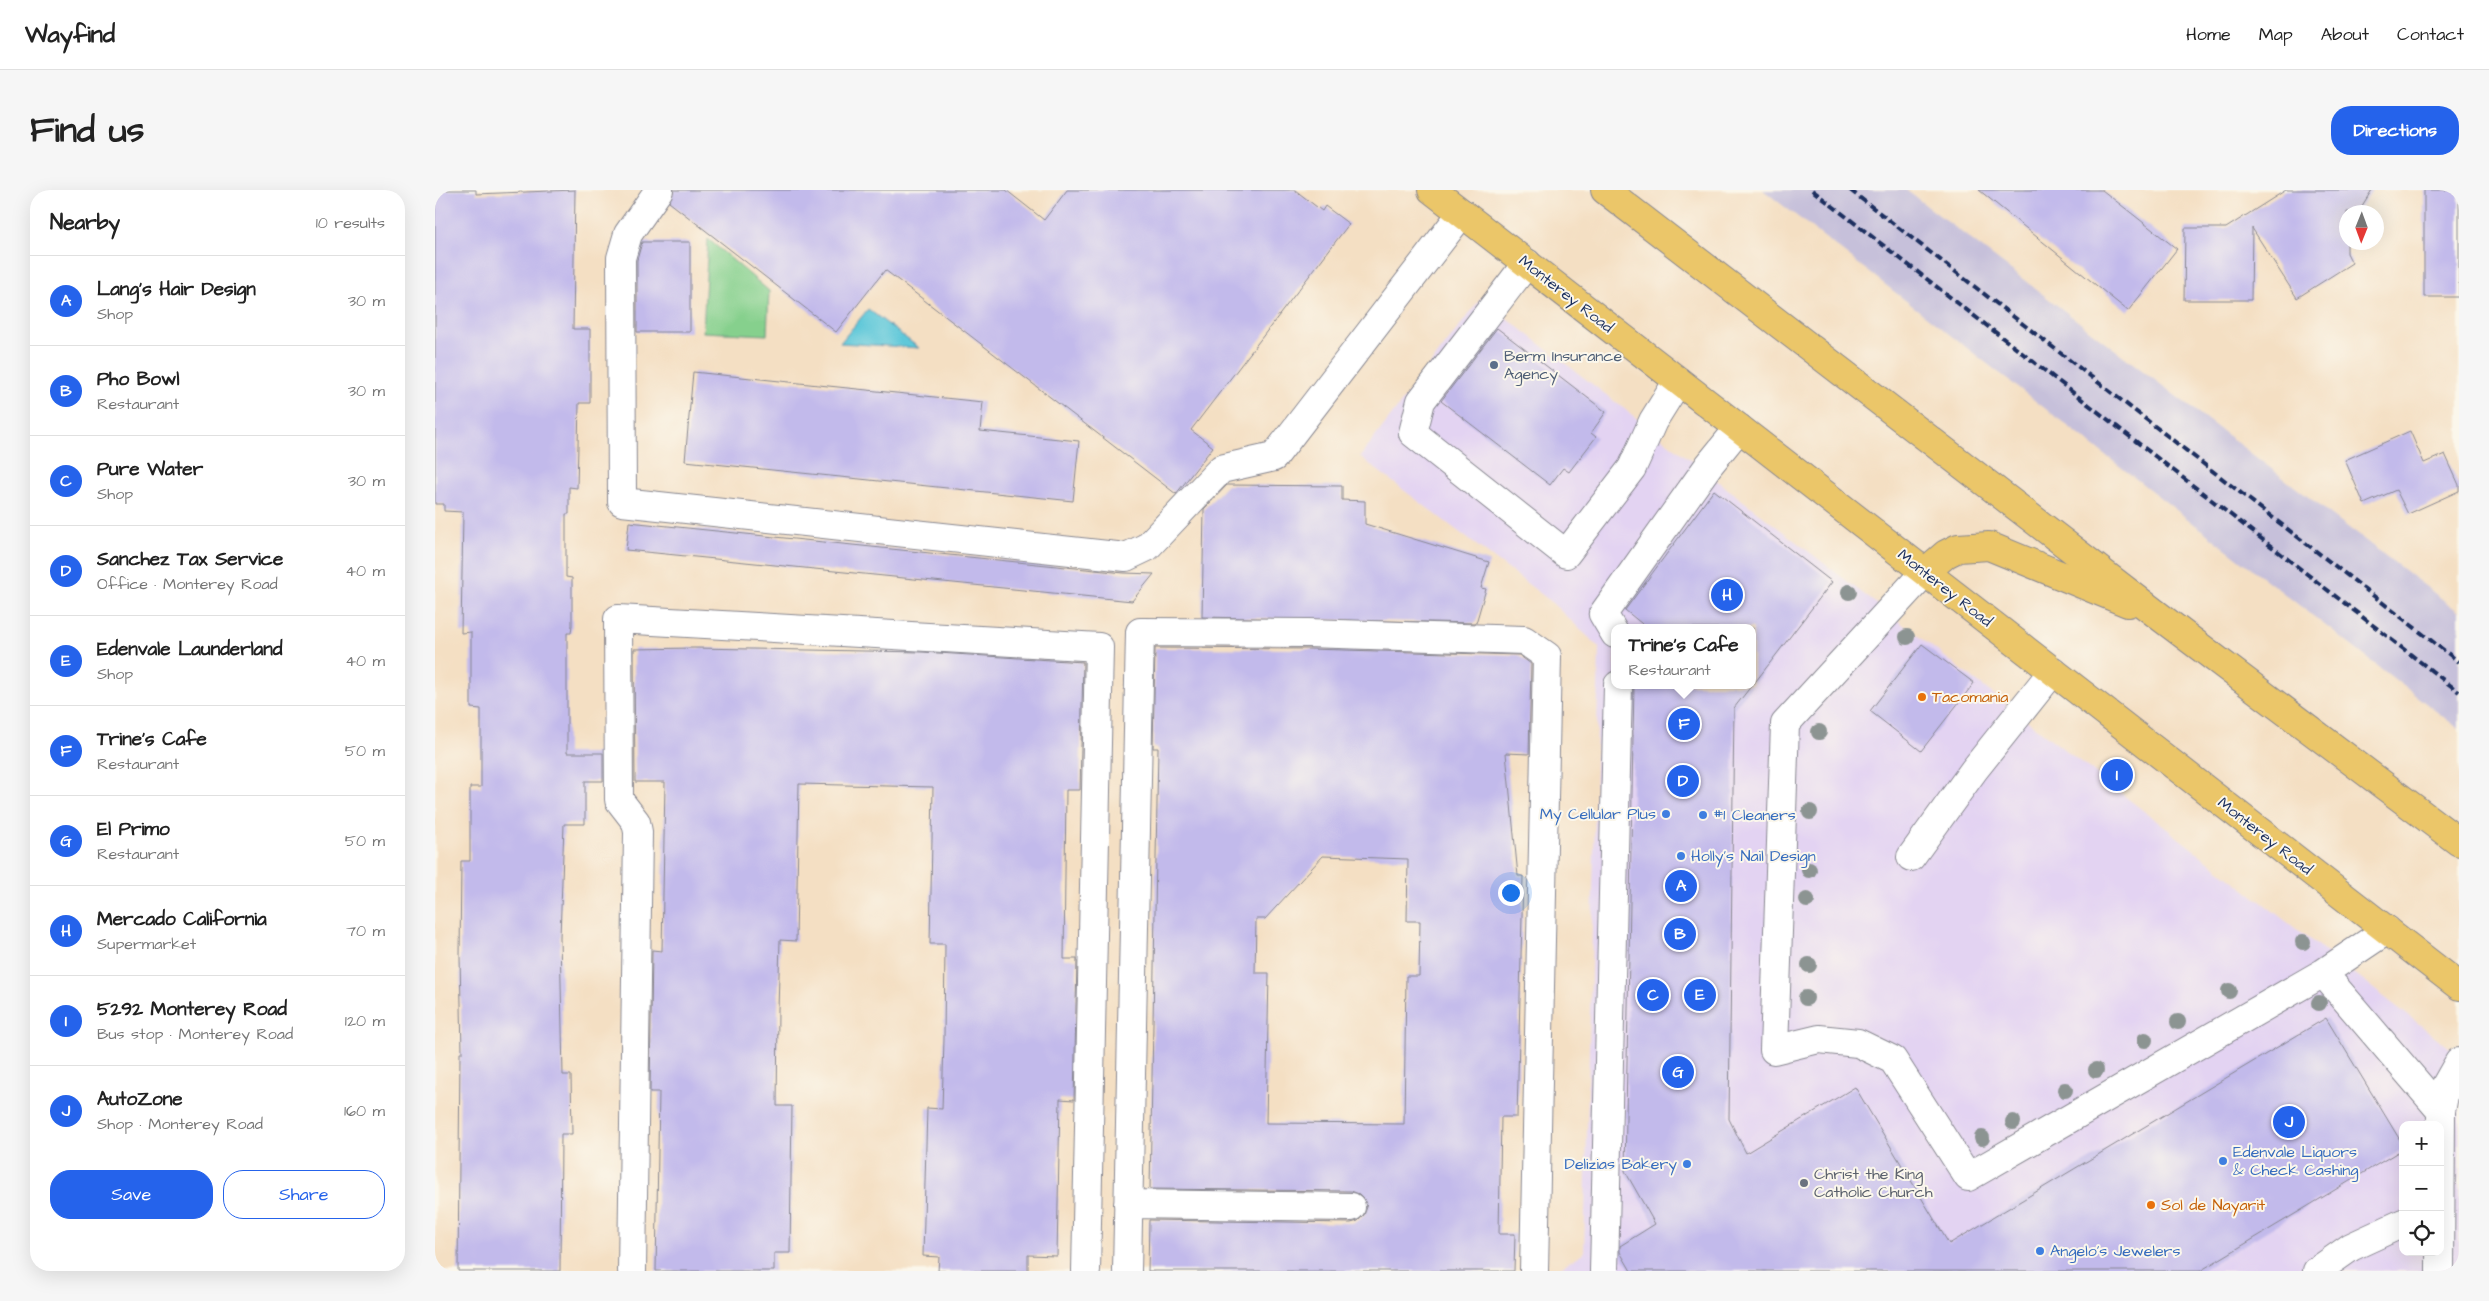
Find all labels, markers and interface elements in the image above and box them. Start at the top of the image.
text: Wayfind [25,18,115,52]
text: Home [2186,22,2231,47]
text: Map [2259,22,2293,47]
text: About [2321,22,2369,47]
text: Contact [2397,22,2464,47]
text: Find us [30,106,144,155]
button: Directions [2331,106,2459,155]
north arrow [2339,205,2384,250]
text: Nearby [50,208,120,237]
text: 10 results [316,212,385,234]
street label: Monterey Road [1513,250,1618,339]
text: Lang’s Hair Design [97,276,256,303]
text: A [61,290,71,312]
text: 30 m [348,290,385,312]
text: Shop [97,303,133,325]
place label: Berm Insurance Agency [1504,345,1622,386]
marker: Berm Insurance Agency [1488,359,1500,371]
text: Pho Bowl [97,366,179,393]
text: B [60,380,72,402]
text: 30 m [348,380,385,402]
text: Restaurant [97,393,179,415]
text: Pure Water [97,456,203,483]
text: C [60,470,72,492]
text: 30 m [348,470,385,492]
text: Shop [97,483,133,505]
street label: Monterey Road [1892,544,1997,633]
text: Sanchez Tax Service [97,546,283,573]
text: D [61,560,71,582]
text: 40 m [345,560,385,582]
text: Office · Monterey Road [97,573,278,595]
pin: H [1711,576,1743,614]
popup [1611,624,1756,689]
text: Trine's Cafe [1629,632,1738,659]
text: Edenvale Launderland [97,636,283,663]
text: E [61,650,71,672]
text: 40 m [345,650,385,672]
text: Restaurant [1629,659,1711,681]
text: Shop [97,663,133,685]
place label: Tacomania [1932,686,2008,708]
marker: Tacomania [1916,691,1928,703]
pin: F [1668,705,1700,743]
text: Trine's Cafe [97,726,207,753]
text: F [60,740,72,762]
text: 50 m [345,740,385,762]
text: Restaurant [97,753,179,775]
pin: I [2101,756,2133,794]
pin: D [1667,762,1699,800]
street label: Monterey Road [2212,792,2317,881]
place label: My Cellular Plus [1540,803,1656,826]
place label: #1 Cleaners [1713,804,1796,826]
marker: My Cellular Plus [1660,808,1672,820]
marker: #1 Cleaners [1697,809,1709,821]
text: El Primo [97,816,170,843]
text: G [60,830,72,852]
text: 50 m [345,830,385,852]
text: Restaurant [97,843,179,865]
place label: Holly's Nail Design [1691,845,1816,868]
marker: Holly's Nail Design [1675,850,1687,862]
pin: A [1665,867,1697,905]
your location [1498,880,1524,906]
text: Mercado California [97,906,267,933]
pin: B [1664,915,1696,953]
text: H [61,920,71,942]
text: 70 m [346,920,385,942]
text: Supermarket [97,933,196,955]
pin: C [1637,976,1669,1014]
pin: E [1684,976,1716,1014]
text: 5292 Monterey Road [97,996,287,1023]
text: I [65,1010,67,1032]
text: 120 m [345,1010,385,1032]
text: Bus stop · Monterey Road [97,1023,293,1045]
pin: G [1662,1053,1694,1091]
text: AutoZone [97,1086,183,1113]
text: J [62,1100,70,1122]
text: 160 m [344,1100,385,1122]
pin: J [2273,1103,2305,1141]
text: Shop · Monterey Road [97,1113,263,1135]
map controls [2399,1121,2444,1256]
button: + [2399,1121,2444,1166]
place label: Edenvale Liquors & Check Cashing [2233,1141,2358,1182]
place label: Delizias Bakery [1565,1153,1677,1176]
marker: Edenvale Liquors & Check Cashing [2217,1155,2229,1167]
marker: Delizias Bakery [1681,1158,1693,1170]
place label: Christ the King Catholic Church [1814,1163,1933,1203]
button: − [2399,1166,2444,1211]
button: Save [50,1170,213,1219]
button: Share [223,1170,385,1219]
marker: Christ the King Catholic Church [1798,1177,1810,1189]
place label: Sol de Nayarit [2161,1194,2266,1217]
marker: Sol de Nayarit [2145,1199,2157,1211]
button: locate [2399,1211,2444,1256]
place label: Angelo's Jewelers [2050,1240,2180,1263]
marker: Angelo's Jewelers [2034,1245,2046,1257]

